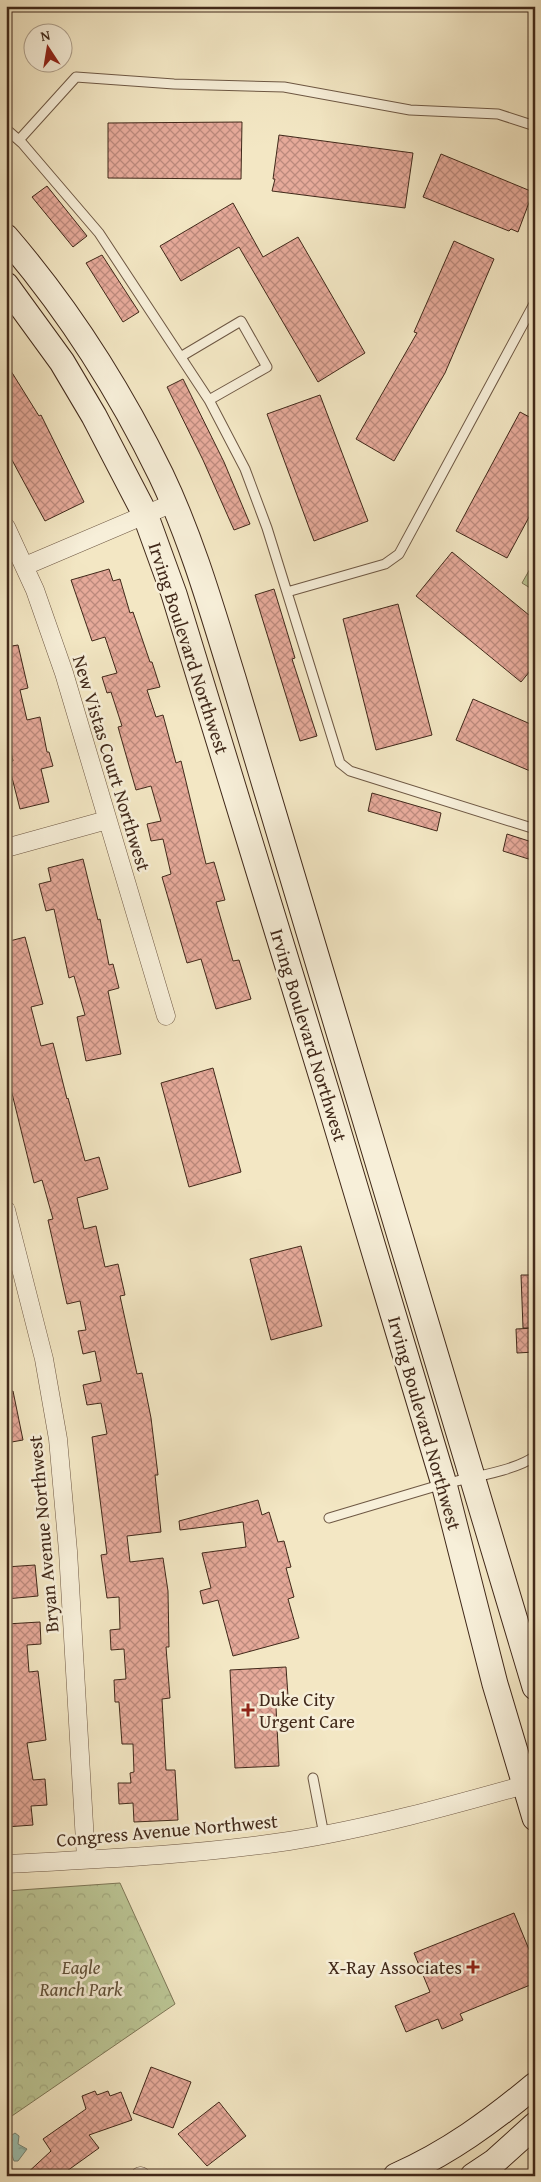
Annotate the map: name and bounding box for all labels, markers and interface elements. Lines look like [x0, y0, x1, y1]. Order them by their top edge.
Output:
north arrow [22, 22, 72, 72]
text: N [39, 24, 53, 46]
street label: Irving Boulevard Northwest [141, 538, 237, 758]
street label: New Vistas Court Northwest [66, 652, 158, 875]
street label: Irving Boulevard Northwest [263, 925, 355, 1145]
street label: Irving Boulevard Northwest [381, 1313, 469, 1534]
street label: Bryan Avenue Northwest [20, 1434, 66, 1634]
place label: Duke City Urgent Care [259, 1685, 355, 1735]
marker: Duke City Urgent Care [241, 1703, 255, 1717]
street label: Congress Avenue Northwest [55, 1806, 279, 1854]
park label: Eagle Ranch Park [38, 1953, 123, 2003]
place label: X-Ray Associates [328, 1953, 462, 1981]
marker: X-Ray Associates [466, 1960, 480, 1974]

